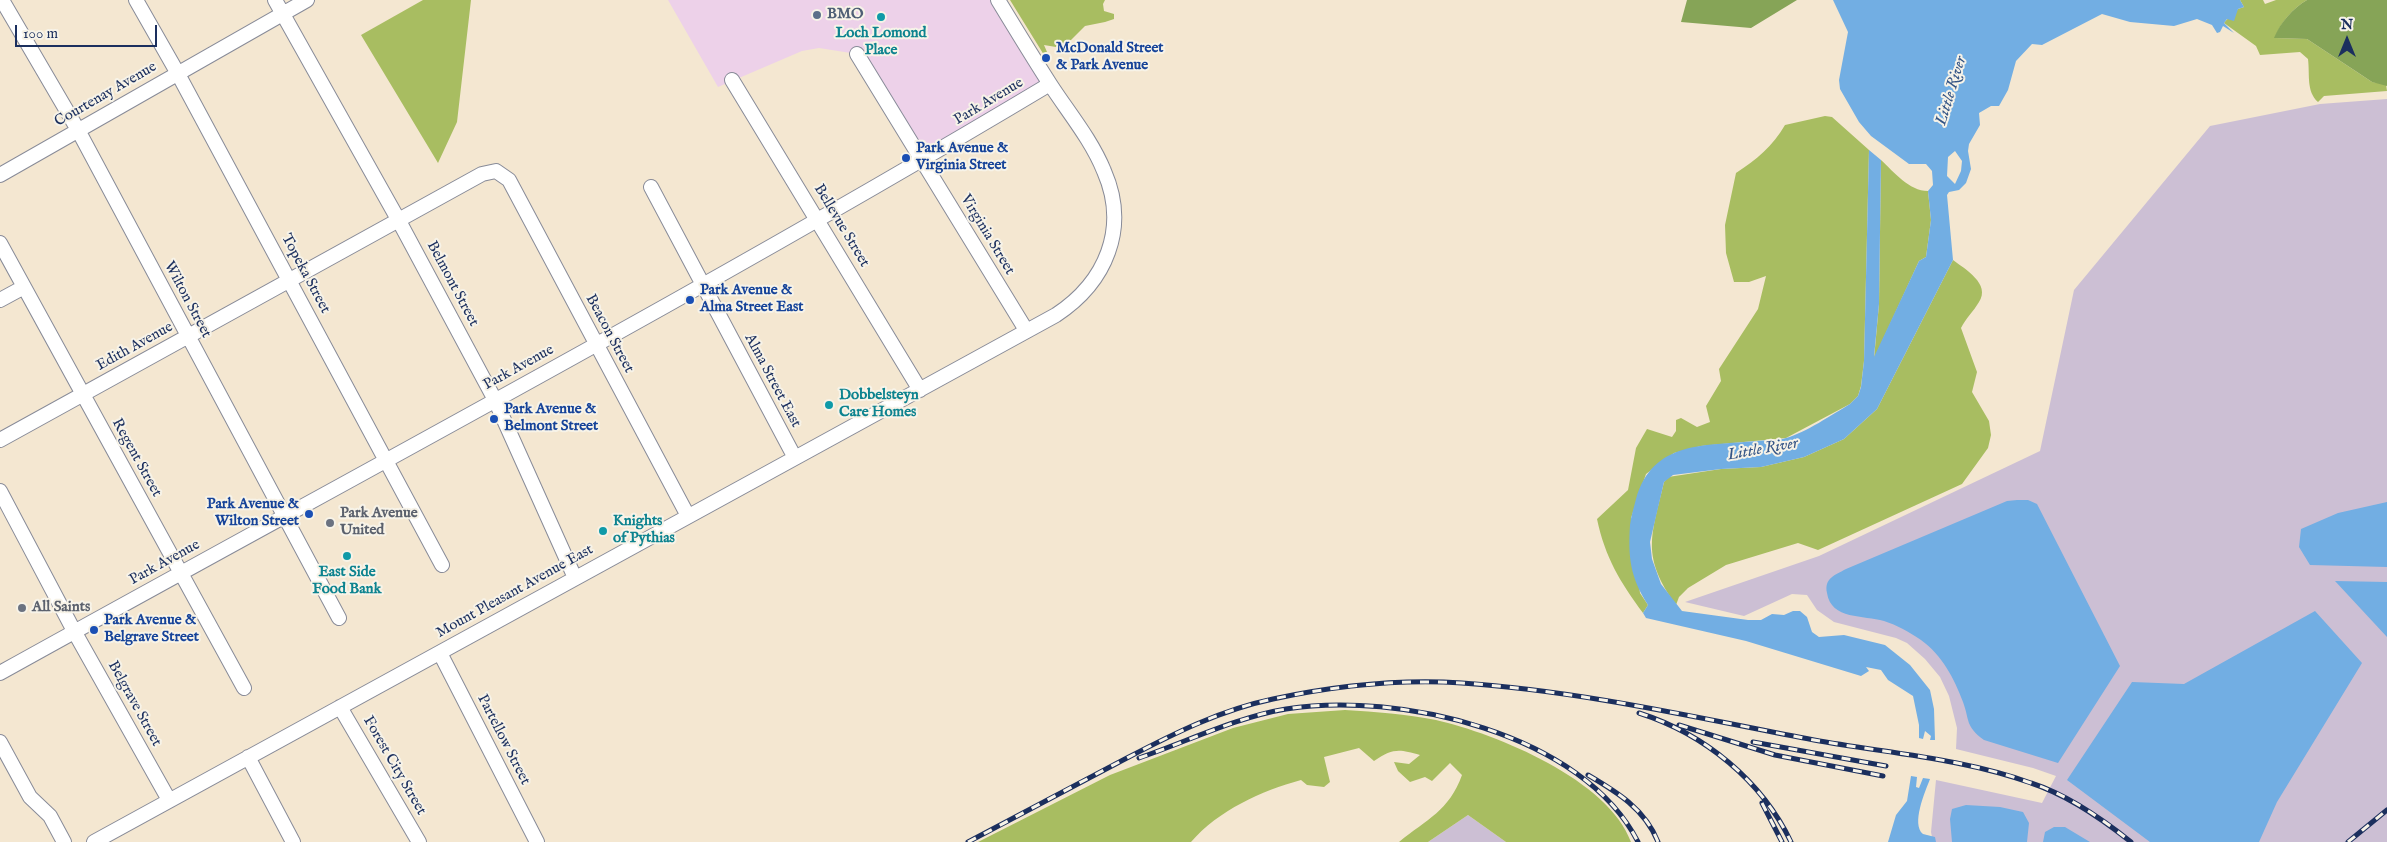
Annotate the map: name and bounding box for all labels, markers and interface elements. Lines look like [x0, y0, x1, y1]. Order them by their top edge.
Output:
place label: BMO [827, 6, 863, 24]
marker: BMO [811, 9, 823, 21]
marker: Loch Lomond Place [875, 11, 887, 23]
scale bar [18, 15, 160, 47]
north arrow [2322, 15, 2372, 65]
text: N [2341, 16, 2353, 34]
text: 100 m [23, 24, 58, 43]
place label: Loch Lomond Place [835, 25, 927, 60]
place label: McDonald Street & Park Avenue [1056, 40, 1164, 75]
marker: McDonald Street & Park Avenue [1040, 52, 1052, 64]
water label: Little River [1932, 54, 1972, 128]
street label: Courtenay Avenue [52, 58, 160, 132]
street label: Park Avenue [951, 74, 1027, 130]
place label: Park Avenue & Virginia Street [916, 140, 1008, 175]
marker: Park Avenue & Virginia Street [900, 152, 912, 164]
street label: Bellevue Street [809, 181, 873, 271]
street label: Virginia Street [956, 192, 1018, 278]
street label: Topeka Street [276, 231, 334, 317]
street label: Belmont Street [422, 238, 482, 330]
street label: Wilton Street [159, 259, 215, 341]
place label: Park Avenue & Alma Street East [700, 282, 803, 317]
street label: Beacon Street [581, 292, 637, 376]
marker: Park Avenue & Alma Street East [684, 294, 696, 306]
street label: Edith Avenue [94, 319, 176, 375]
street label: Alma Street East [740, 331, 804, 431]
street label: Park Avenue [481, 341, 557, 395]
place label: Dobbelsteyn Care Homes [839, 387, 919, 422]
marker: Dobbelsteyn Care Homes [823, 399, 835, 411]
place label: Park Avenue & Belmont Street [504, 401, 598, 436]
marker: Park Avenue & Belmont Street [488, 413, 500, 425]
street label: Regent Street [107, 416, 165, 500]
water label: Little River [1726, 434, 1800, 466]
place label: Park Avenue & Wilton Street [207, 496, 299, 531]
place label: Park Avenue United [340, 505, 418, 540]
marker: Park Avenue & Wilton Street [303, 508, 315, 520]
place label: Knights of Pythias [613, 513, 675, 548]
marker: Park Avenue United [324, 517, 336, 529]
marker: Knights of Pythias [597, 525, 609, 537]
street label: Park Avenue [127, 536, 203, 590]
street label: Mount Pleasant Avenue East [433, 541, 597, 643]
marker: East Side Food Bank [341, 550, 353, 562]
place label: East Side Food Bank [312, 564, 382, 599]
place label: All Saints [32, 599, 90, 617]
marker: All Saints [16, 602, 28, 614]
place label: Park Avenue & Belgrave Street [104, 612, 199, 647]
marker: Park Avenue & Belgrave Street [88, 624, 100, 636]
street label: Belgrave Street [103, 658, 165, 750]
street label: Partellow Street [472, 692, 534, 788]
street label: Forest City Street [358, 713, 430, 819]

